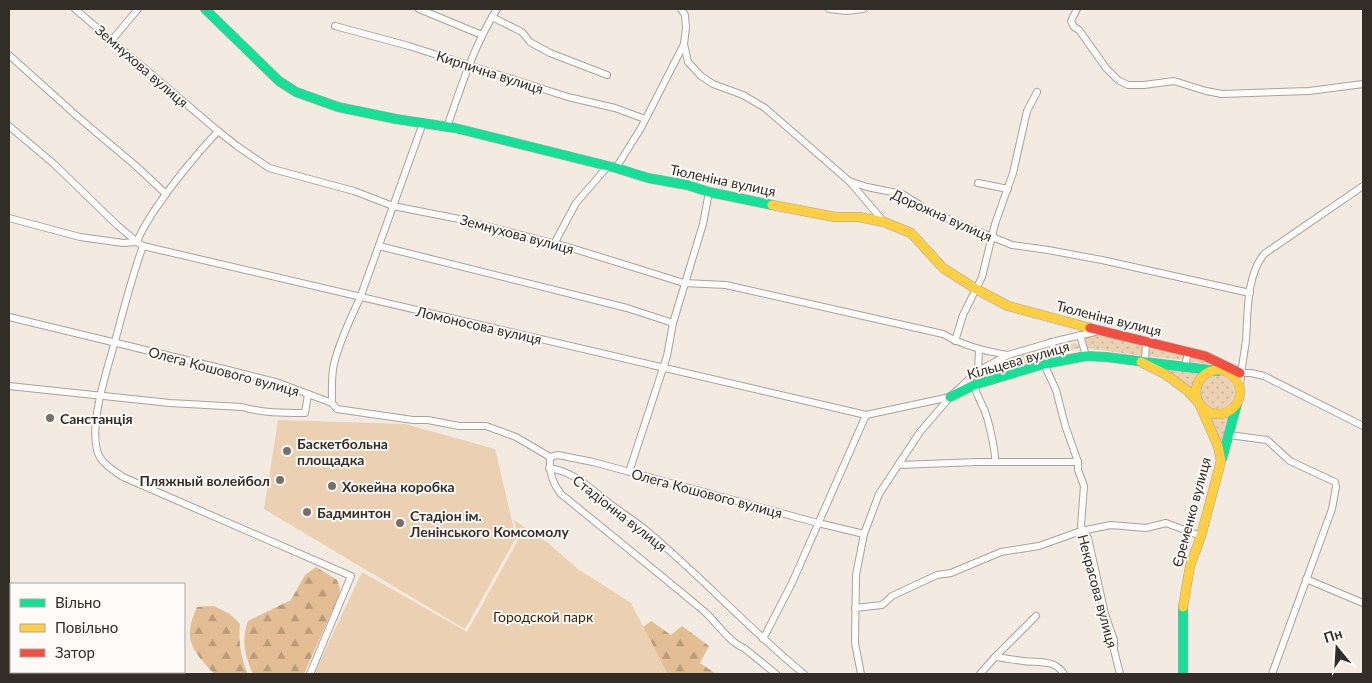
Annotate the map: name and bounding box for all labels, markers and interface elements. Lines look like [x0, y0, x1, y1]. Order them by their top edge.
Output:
street label: Земнухова вулиця [92, 21, 192, 111]
street label: Кирпична вулиця [434, 47, 546, 97]
street label: Тюленіна вулиця [669, 160, 777, 200]
street label: Дорожна вулиця [889, 185, 995, 245]
street label: Земнухова вулиця [458, 211, 576, 257]
street label: Тюленіна вулиця [1055, 297, 1163, 339]
street label: Ломоносова вулиця [414, 302, 543, 348]
street label: Кільцева вулиця [965, 337, 1071, 383]
street label: Олега Кошового вулиця [147, 343, 301, 399]
place label: Санстанція [60, 410, 133, 427]
marker: Санстанція [44, 412, 56, 424]
place label: Баскетбольна площадка [297, 435, 388, 468]
marker: Баскетбольна площадка [281, 445, 293, 457]
street label: Єременко вулиця [1168, 455, 1214, 569]
street label: Олега Кошового вулиця [630, 465, 784, 521]
street label: Стадіонна вулиця [570, 471, 670, 555]
place label: Пляжный волейбол [139, 472, 270, 489]
marker: Пляжный волейбол [274, 474, 286, 486]
place label: Хокейна коробка [342, 478, 455, 495]
marker: Хокейна коробка [326, 480, 338, 492]
place label: Бадминтон [317, 504, 391, 521]
marker: Бадминтон [301, 506, 313, 518]
place label: Стадіон ім. Ленінського Комсомолу [409, 507, 569, 540]
marker: Стадіон ім. Ленінського Комсомолу [394, 517, 406, 529]
street label: Некрасова вулиця [1075, 532, 1121, 650]
legend [10, 583, 185, 673]
text: Вільно [55, 593, 101, 611]
park label: Городской парк [493, 608, 594, 625]
text: Повільно [55, 618, 118, 636]
north arrow [1312, 623, 1362, 673]
text: Пн [1321, 624, 1344, 646]
text: Затор [55, 643, 95, 661]

